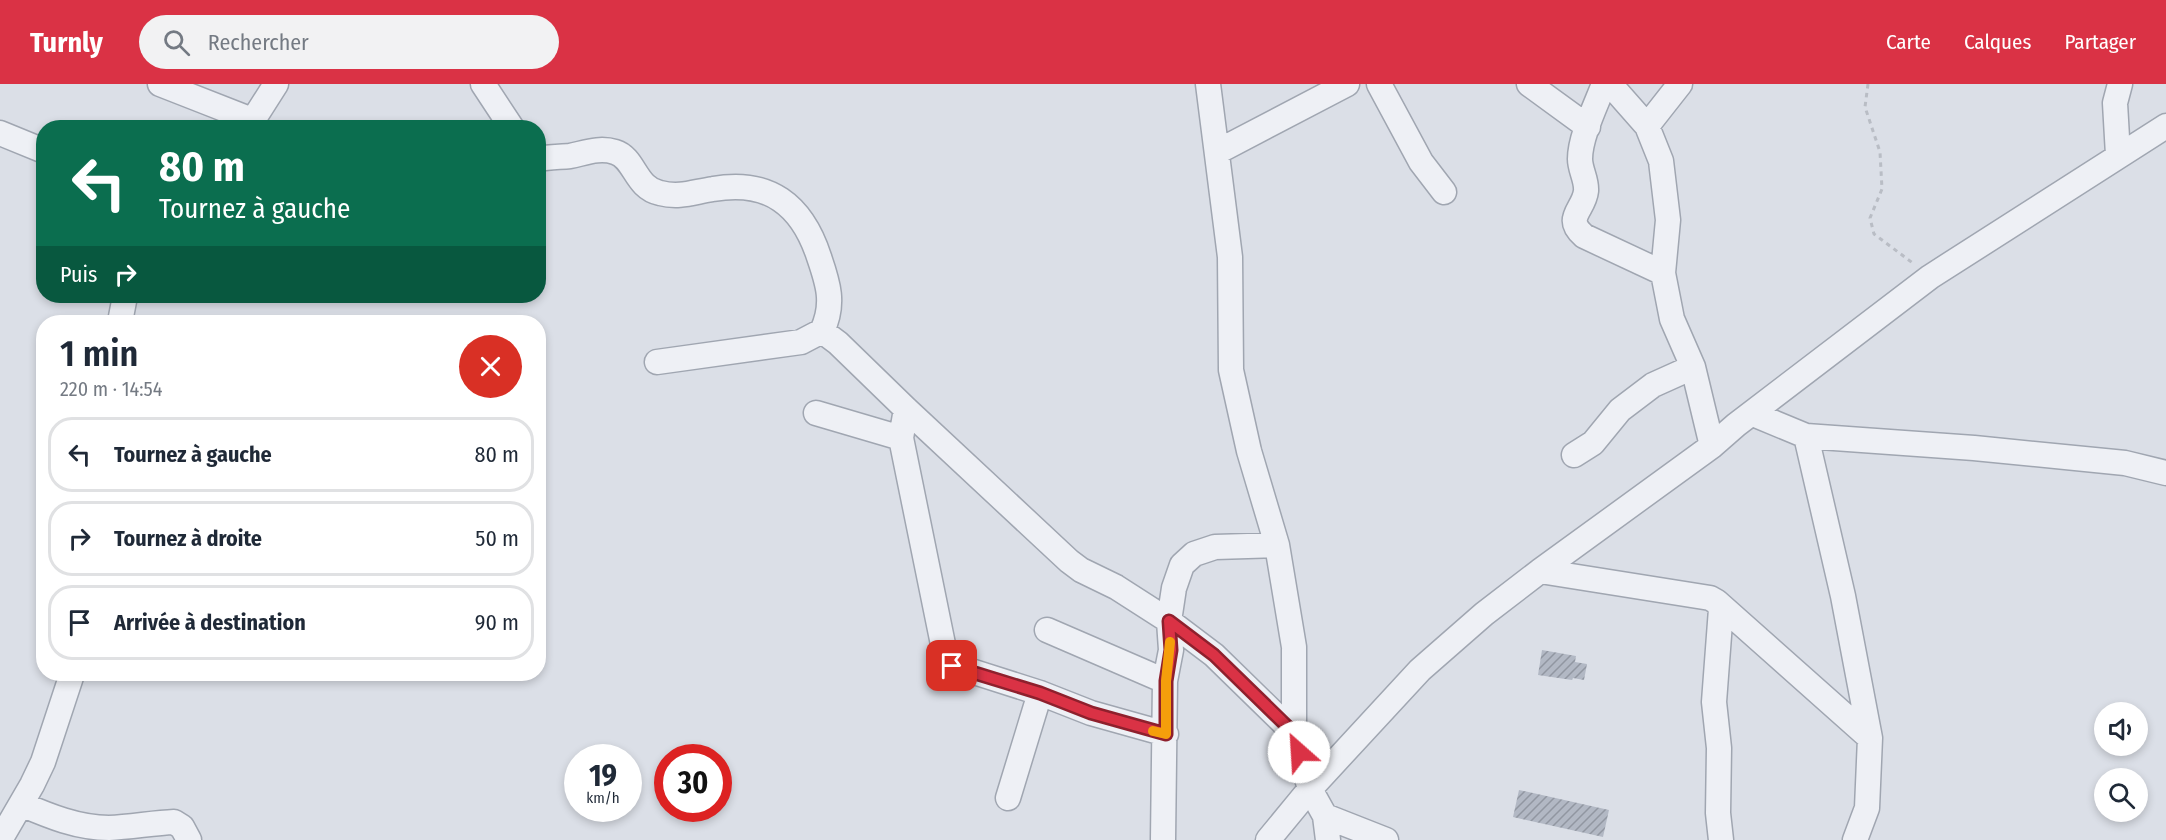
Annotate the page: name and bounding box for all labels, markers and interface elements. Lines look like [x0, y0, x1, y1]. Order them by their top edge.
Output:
search box [139, 15, 559, 69]
text: Turnly [30, 26, 103, 59]
icon: search [160, 26, 193, 59]
text: Rechercher [208, 29, 309, 56]
text: Carte [1886, 29, 1931, 55]
text: Calques [1964, 29, 2031, 55]
text: Partager [2064, 29, 2136, 55]
text: 80 m [159, 142, 245, 192]
icon: left [60, 144, 138, 222]
text: Tournez à gauche [159, 193, 350, 225]
icon: right [109, 258, 142, 291]
text: Puis [60, 261, 97, 288]
text: 1 min [60, 332, 138, 376]
button: close [459, 335, 522, 398]
text: 220 m · 14:54 [60, 377, 162, 401]
icon: left [63, 438, 96, 471]
text: Tournez à gauche [114, 441, 272, 468]
text: 80 m [474, 441, 519, 468]
icon: right [63, 522, 96, 555]
text: Tournez à droite [114, 525, 262, 552]
text: 50 m [475, 525, 519, 552]
icon: arrive [63, 606, 96, 639]
text: Arrivée à destination [114, 609, 306, 636]
text: 90 m [475, 609, 519, 636]
pin [926, 640, 977, 691]
icon: arrive [935, 649, 968, 682]
map controls [2094, 702, 2148, 822]
button: sound [2094, 702, 2148, 756]
position arrow [1267, 720, 1331, 784]
speed limit sign: 30 [654, 744, 732, 822]
text: 19 [589, 758, 617, 794]
button: search [2094, 768, 2148, 822]
text: km/h [586, 789, 620, 807]

